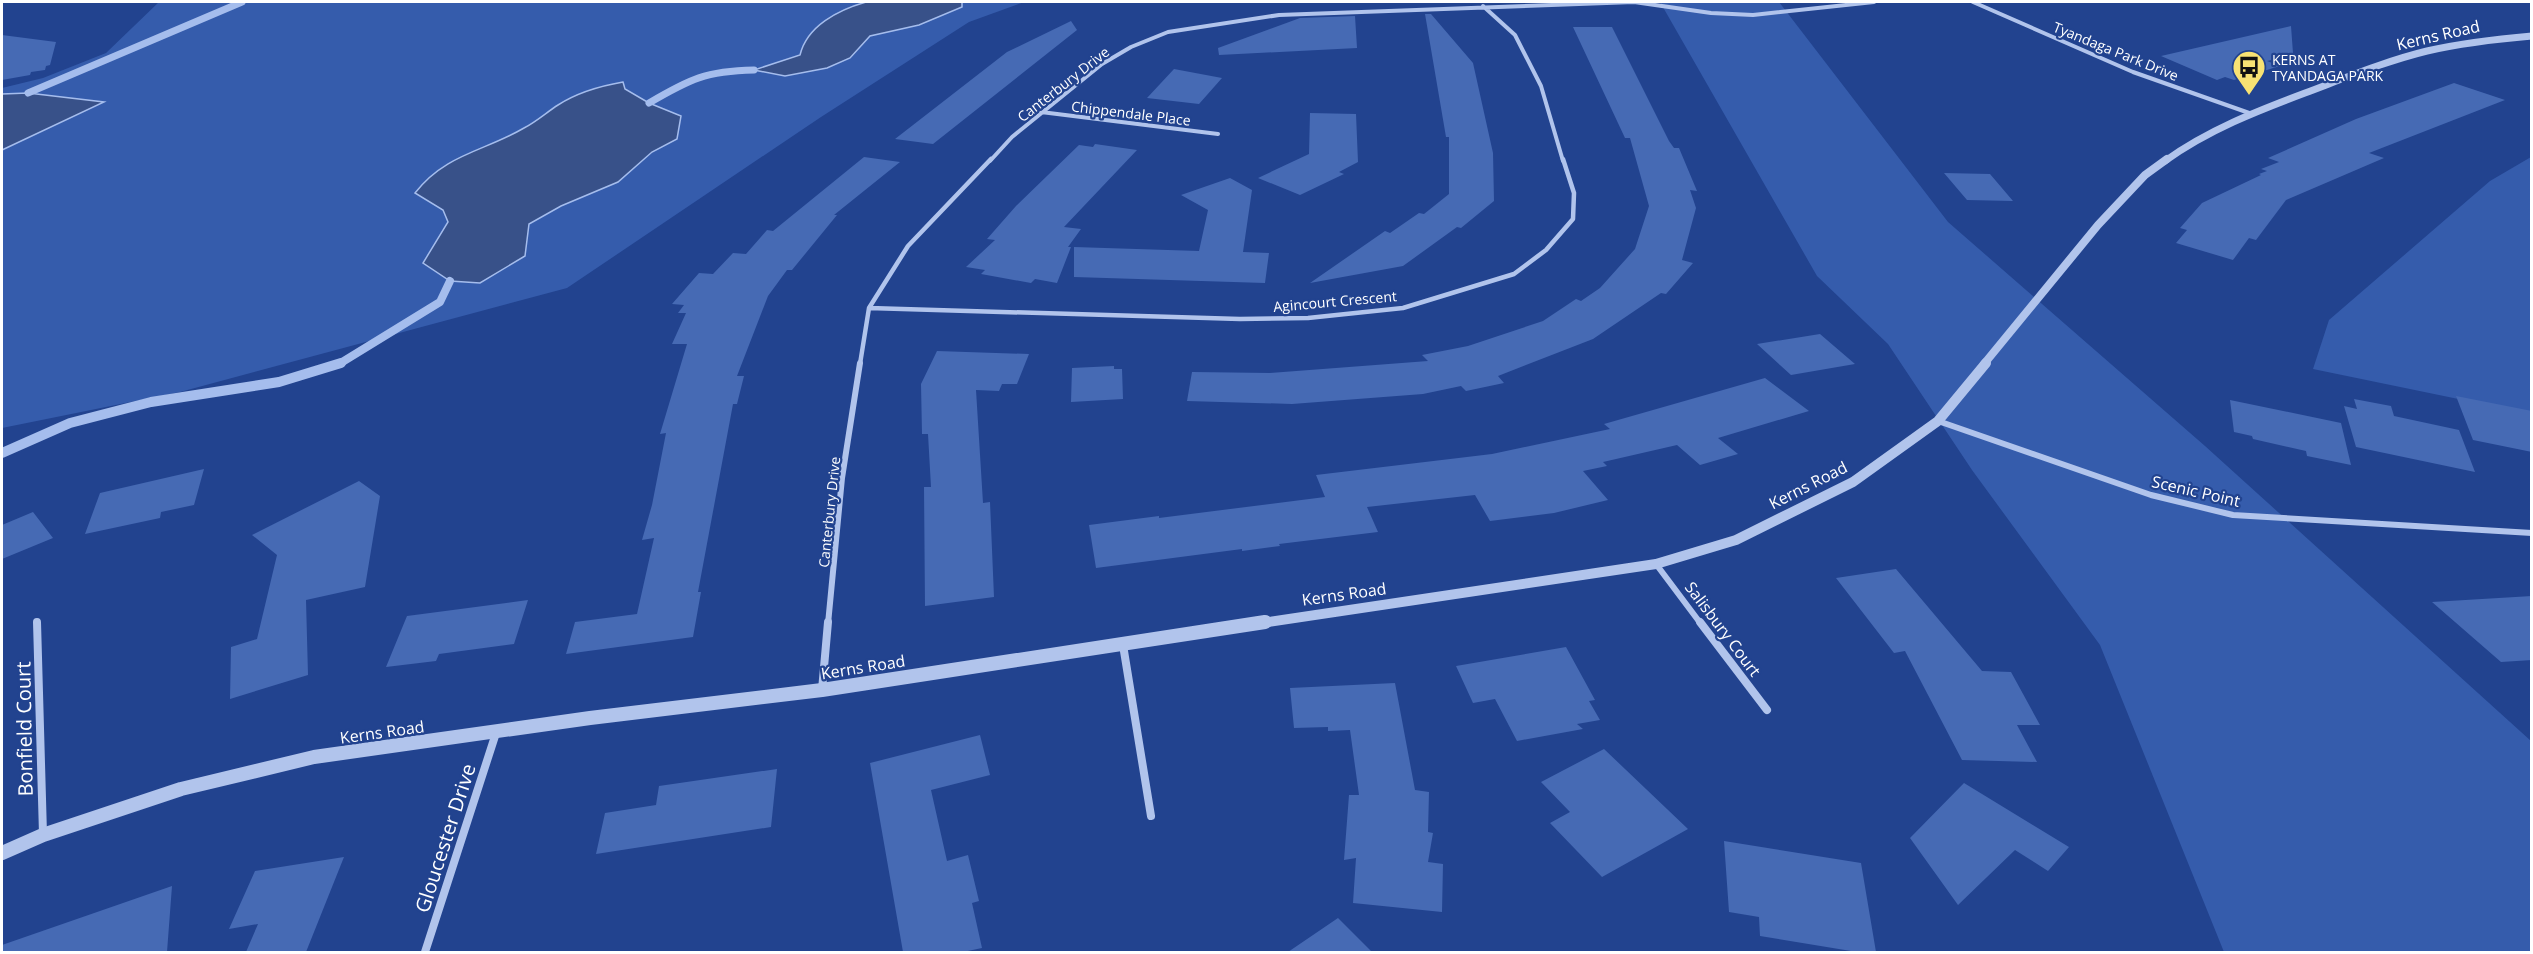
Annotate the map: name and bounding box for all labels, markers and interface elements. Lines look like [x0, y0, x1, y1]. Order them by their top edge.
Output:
street label: Kerns Road [2394, 15, 2482, 55]
street label: Tyandaga Park Drive [2050, 17, 2182, 85]
street label: Canterbury Drive [1013, 42, 1113, 126]
bus stop icon: KERNS AT TYANDAGA PARK [2231, 49, 2267, 96]
place label: KERNS AT TYANDAGA PARK [2272, 50, 2384, 85]
street label: Chippendale Place [1070, 96, 1192, 130]
street label: Agincourt Crescent [1272, 286, 1398, 316]
street label: Canterbury Drive [814, 455, 844, 568]
street label: Kerns Road [1765, 456, 1851, 514]
street label: Scenic Point [2150, 470, 2243, 512]
street label: Kerns Road [1300, 577, 1388, 611]
street label: Salisbury Court [1680, 577, 1766, 681]
street label: Kerns Road [819, 649, 907, 685]
street label: Bonfield Court [9, 661, 39, 797]
street label: Kerns Road [338, 715, 426, 749]
street label: Gloucester Drive [408, 760, 482, 916]

